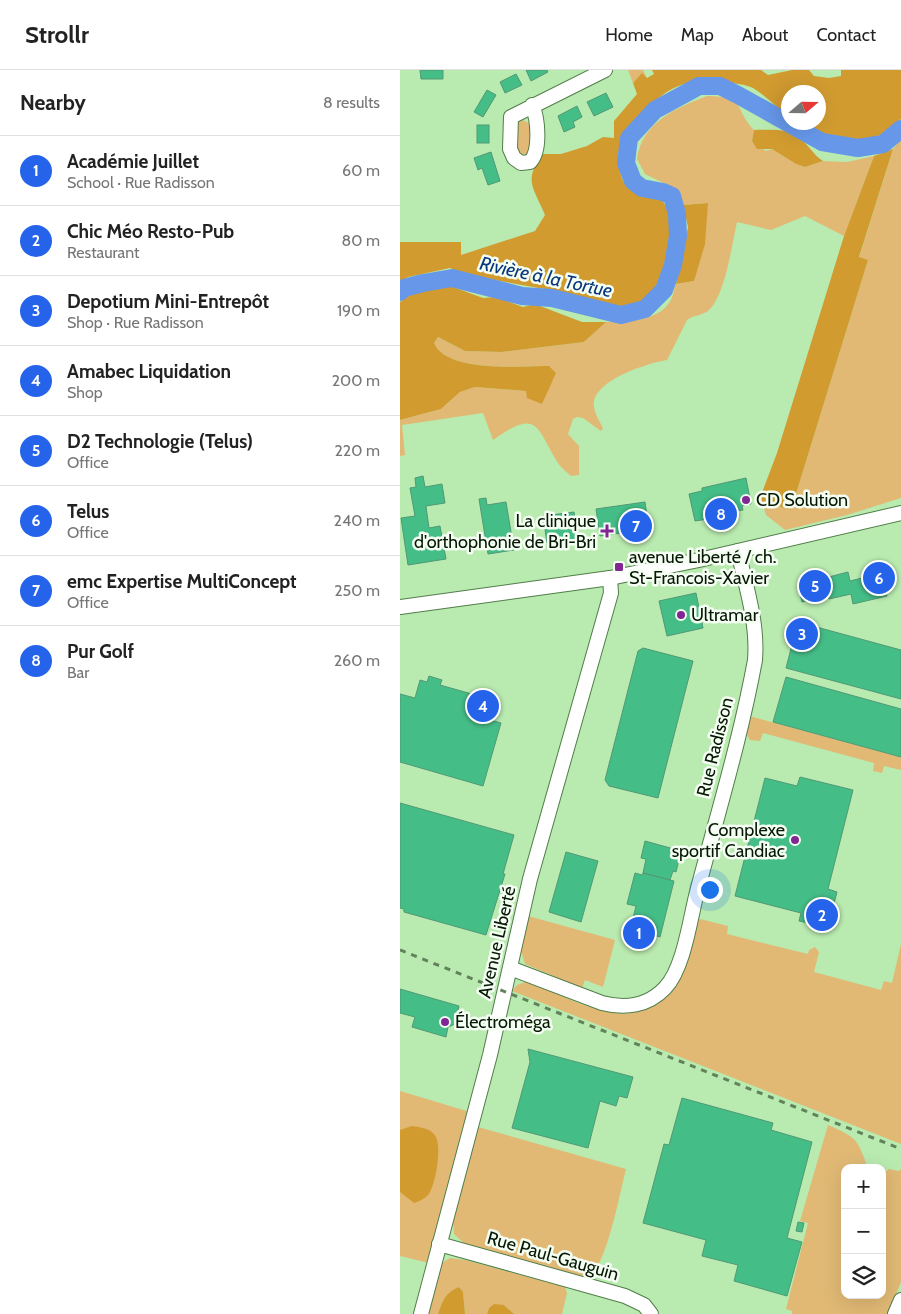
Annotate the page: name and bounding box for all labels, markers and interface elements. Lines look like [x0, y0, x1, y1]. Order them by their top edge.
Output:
text: Strollr [25, 20, 89, 49]
text: Home [605, 24, 653, 46]
text: Map [681, 24, 714, 46]
text: About [742, 24, 788, 46]
text: Contact [816, 24, 876, 46]
north arrow [781, 85, 826, 130]
text: Nearby [20, 90, 86, 115]
text: 8 results [323, 93, 380, 112]
text: Académie Juillet [67, 150, 199, 173]
text: 1 [33, 161, 39, 180]
text: 60 m [342, 161, 380, 180]
text: School · Rue Radisson [67, 173, 215, 192]
text: Chic Méo Resto-Pub [67, 220, 234, 243]
text: 2 [32, 231, 40, 250]
text: 80 m [342, 231, 380, 250]
text: Restaurant [67, 243, 139, 262]
water label: Rivière à la Tortue [478, 252, 615, 302]
text: Depotium Mini-Entrepôt [67, 290, 269, 313]
text: 3 [32, 301, 40, 320]
text: 190 m [337, 301, 380, 320]
text: Shop · Rue Radisson [67, 313, 204, 332]
text: Amabec Liquidation [67, 360, 231, 383]
text: 4 [31, 371, 41, 390]
text: 200 m [332, 371, 380, 390]
text: Shop [67, 383, 103, 402]
text: D2 Technologie (Telus) [67, 430, 253, 453]
text: 5 [32, 441, 40, 460]
text: 220 m [334, 441, 380, 460]
text: Office [67, 453, 109, 472]
place label: CD Solution [756, 489, 848, 511]
marker: CD Solution [740, 494, 752, 506]
pin: 8 [705, 495, 737, 533]
text: Telus [67, 500, 109, 523]
pin: 7 [620, 507, 652, 545]
place label: La clinique d'orthophonie de Bri-Bri [414, 510, 596, 553]
text: 6 [32, 511, 41, 530]
text: 240 m [334, 511, 380, 530]
text: Office [67, 523, 109, 542]
marker: La clinique d'orthophonie de Bri-Bri [600, 524, 614, 538]
place label: avenue Liberté / ch. St-Francois-Xavier [629, 546, 777, 589]
pin: 6 [863, 559, 895, 597]
marker: avenue Liberté / ch. St-Francois-Xavier [613, 561, 625, 573]
pin: 5 [799, 567, 831, 605]
text: emc Expertise MultiConcept [67, 570, 297, 593]
text: 7 [32, 581, 40, 600]
text: 250 m [334, 581, 380, 600]
text: Office [67, 593, 109, 612]
place label: Ultramar [691, 604, 759, 626]
marker: Ultramar [675, 609, 687, 621]
pin: 3 [786, 615, 818, 653]
text: Pur Golf [67, 640, 134, 663]
text: 8 [31, 651, 41, 670]
text: 260 m [334, 651, 380, 670]
text: Bar [67, 663, 89, 682]
pin: 4 [467, 687, 499, 725]
street label: Rue Radisson [692, 695, 738, 799]
place label: Complexe sportif Candiac [672, 819, 785, 862]
marker: Complexe sportif Candiac [789, 834, 801, 846]
your location [697, 877, 723, 903]
street label: Avenue Liberté [473, 884, 521, 1000]
pin: 2 [806, 896, 838, 934]
pin: 1 [623, 914, 655, 952]
place label: Électroméga [455, 1011, 551, 1033]
marker: Électroméga [439, 1016, 451, 1028]
map controls [841, 1164, 886, 1299]
button: + [841, 1164, 886, 1209]
button: − [841, 1209, 886, 1254]
street label: Rue Paul-Gauguin [485, 1227, 621, 1285]
button: layers [841, 1254, 886, 1299]

